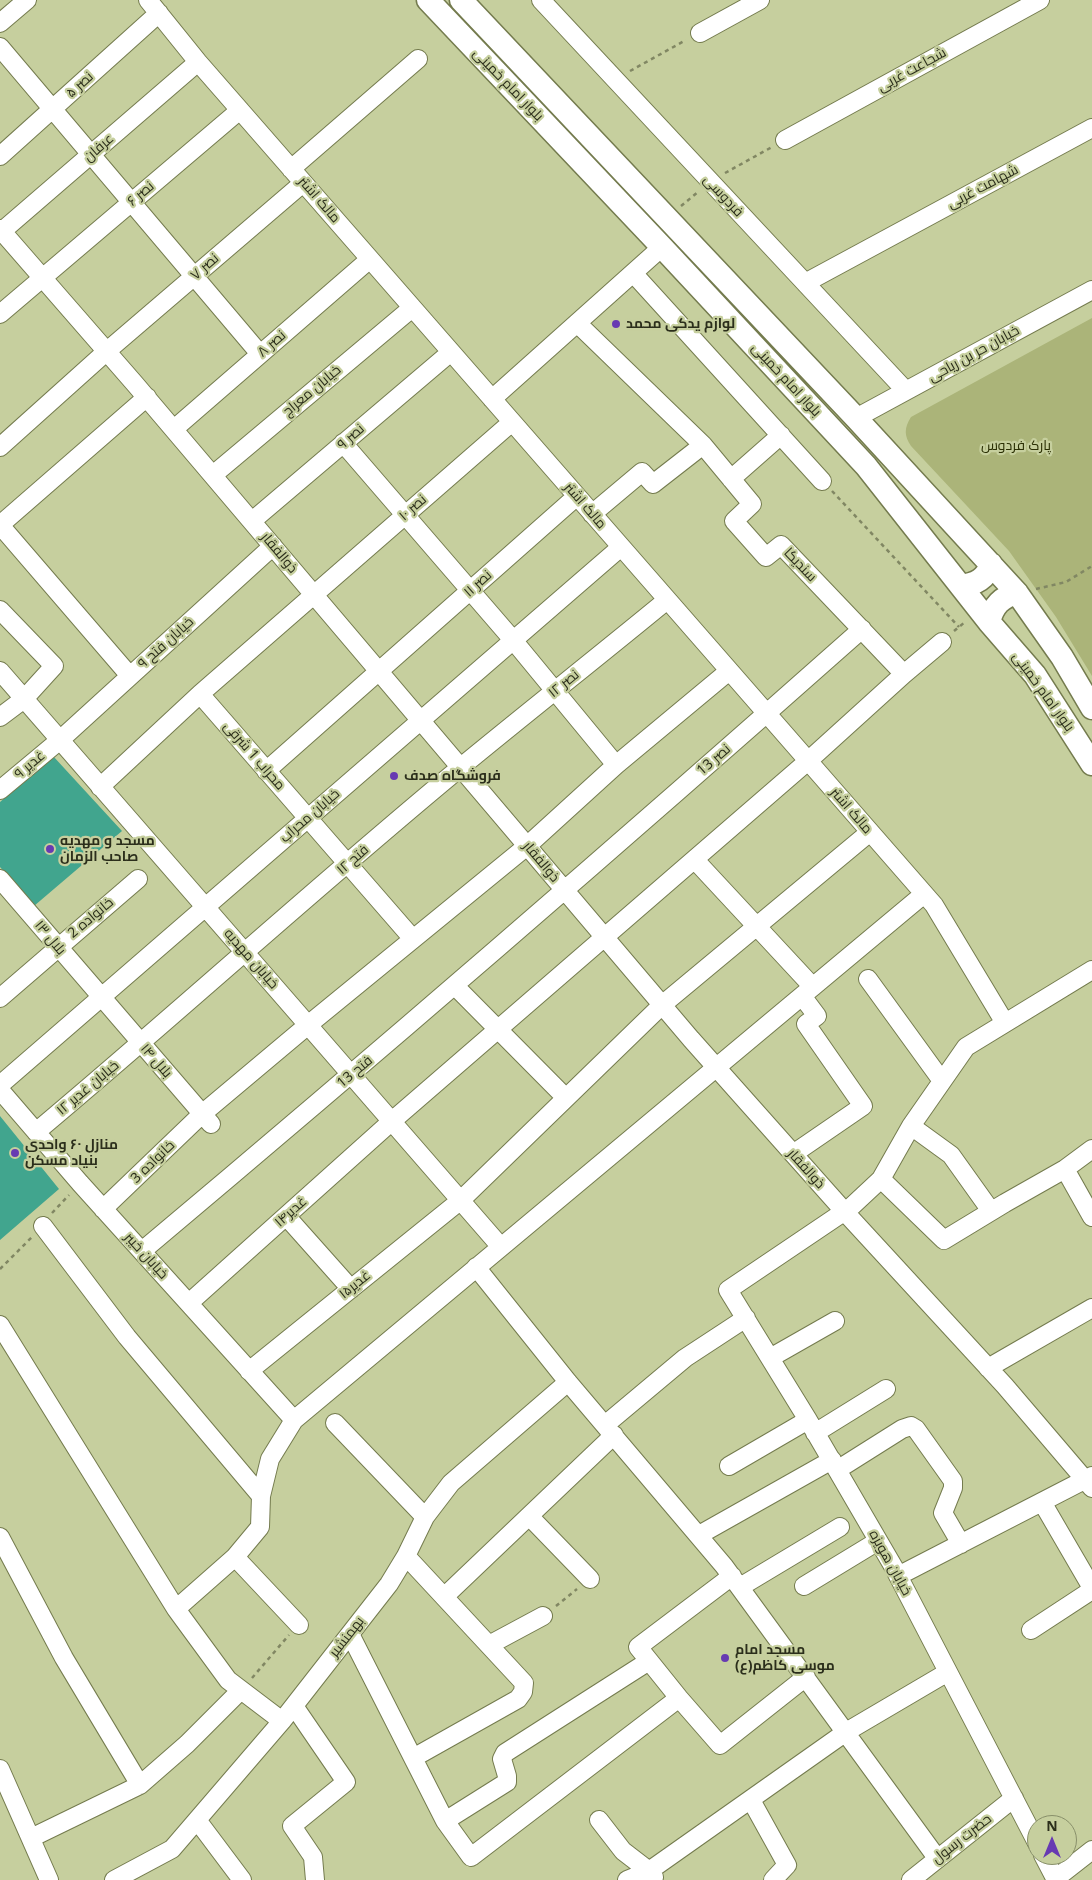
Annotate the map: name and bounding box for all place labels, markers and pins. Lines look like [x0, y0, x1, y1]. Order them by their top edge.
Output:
place label: لوازم یدکی محمد [626, 316, 735, 332]
marker: لوازم یدکی محمد [610, 318, 622, 330]
place label: فروشگاه صدف [404, 768, 501, 784]
marker: فروشگاه صدف [388, 770, 400, 782]
place label: مسجد و مهدیه صاحب الزمان [60, 833, 155, 866]
marker: مسجد و مهدیه صاحب الزمان [44, 843, 56, 855]
place label: منازل ۶۰ واحدی بنیاد مسکن [25, 1137, 118, 1170]
marker: منازل ۶۰ واحدی بنیاد مسکن [9, 1147, 21, 1159]
place label: مسجد امام موسی کاظم(ع) [735, 1642, 835, 1674]
marker: مسجد امام موسی کاظم(ع) [719, 1652, 731, 1664]

